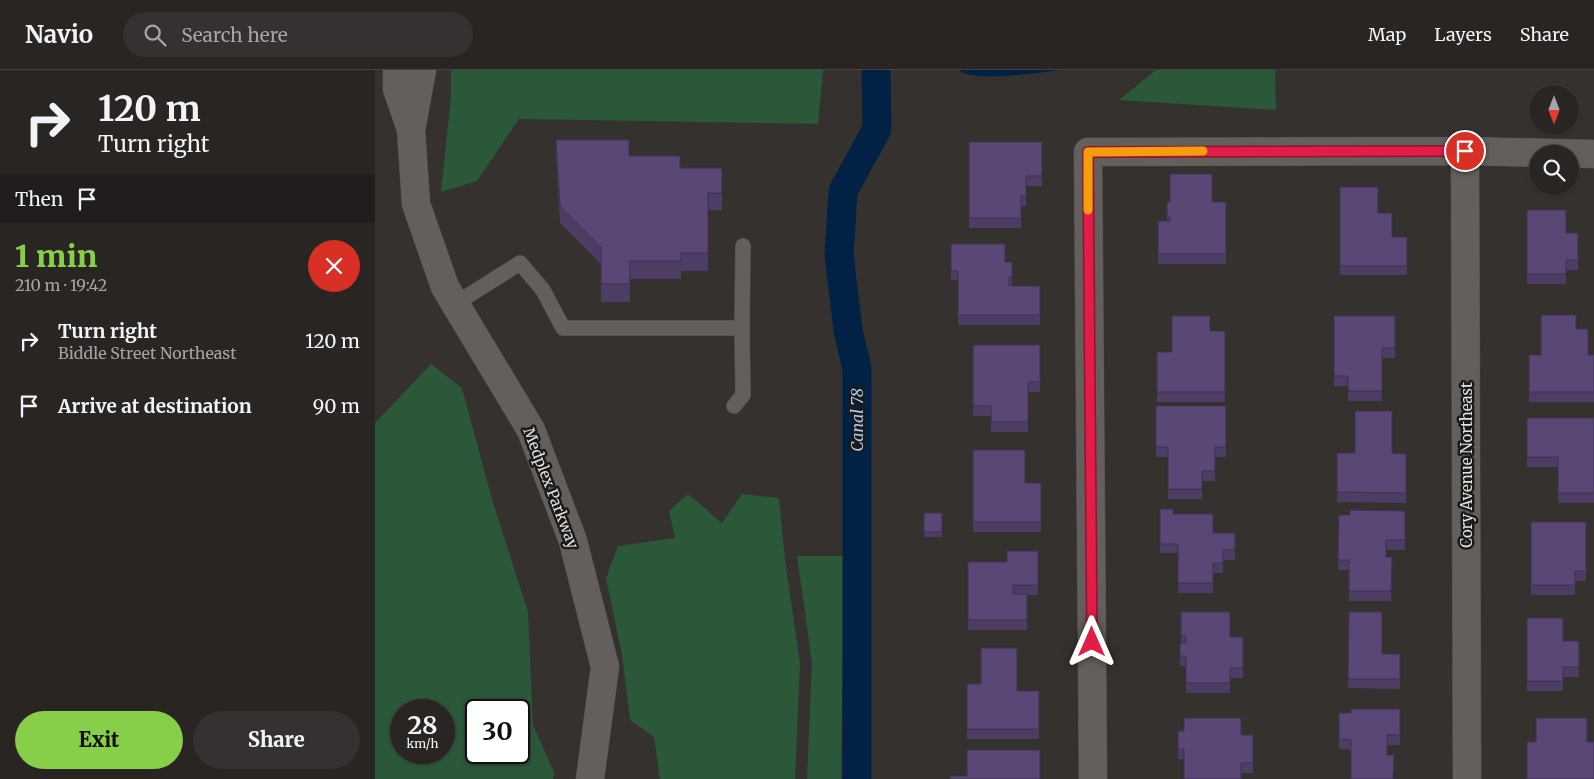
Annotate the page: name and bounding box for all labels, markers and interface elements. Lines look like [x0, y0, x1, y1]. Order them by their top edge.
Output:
search box [123, 12, 473, 57]
text: Navio [25, 19, 93, 50]
icon: search [141, 21, 169, 49]
text: Search here [181, 23, 288, 47]
text: Map [1368, 23, 1406, 46]
text: Layers [1434, 23, 1492, 46]
text: Share [1520, 23, 1569, 46]
north arrow [1529, 85, 1579, 135]
map controls [1529, 85, 1579, 195]
text: 120 m [98, 87, 201, 131]
icon: right [15, 90, 80, 155]
text: Turn right [98, 130, 209, 158]
pin [1444, 130, 1486, 172]
icon: arrive [1451, 137, 1479, 165]
button: search [1529, 145, 1579, 195]
icon: arrive [73, 185, 101, 213]
text: Then [15, 187, 63, 211]
text: 1 min [15, 237, 97, 275]
button: close [308, 240, 360, 292]
text: 210 m · 19:42 [15, 275, 107, 295]
text: Turn right [58, 319, 157, 343]
icon: right [15, 327, 43, 355]
text: 120 m [305, 329, 360, 353]
text: Biddle Street Northeast [58, 343, 236, 363]
street label: Cory Avenue Northeast [1457, 382, 1476, 548]
water label: Canal 78 [847, 388, 867, 452]
icon: arrive [15, 392, 43, 420]
text: Arrive at destination [58, 394, 252, 418]
text: 90 m [313, 394, 360, 418]
street label: Medplex Parkway [519, 425, 583, 552]
position arrow [1065, 615, 1117, 667]
speed limit sign: 30 [465, 699, 530, 764]
text: 28 [407, 709, 438, 741]
button: Exit [15, 711, 183, 769]
button: Share [193, 711, 360, 769]
text: km/h [407, 736, 438, 751]

